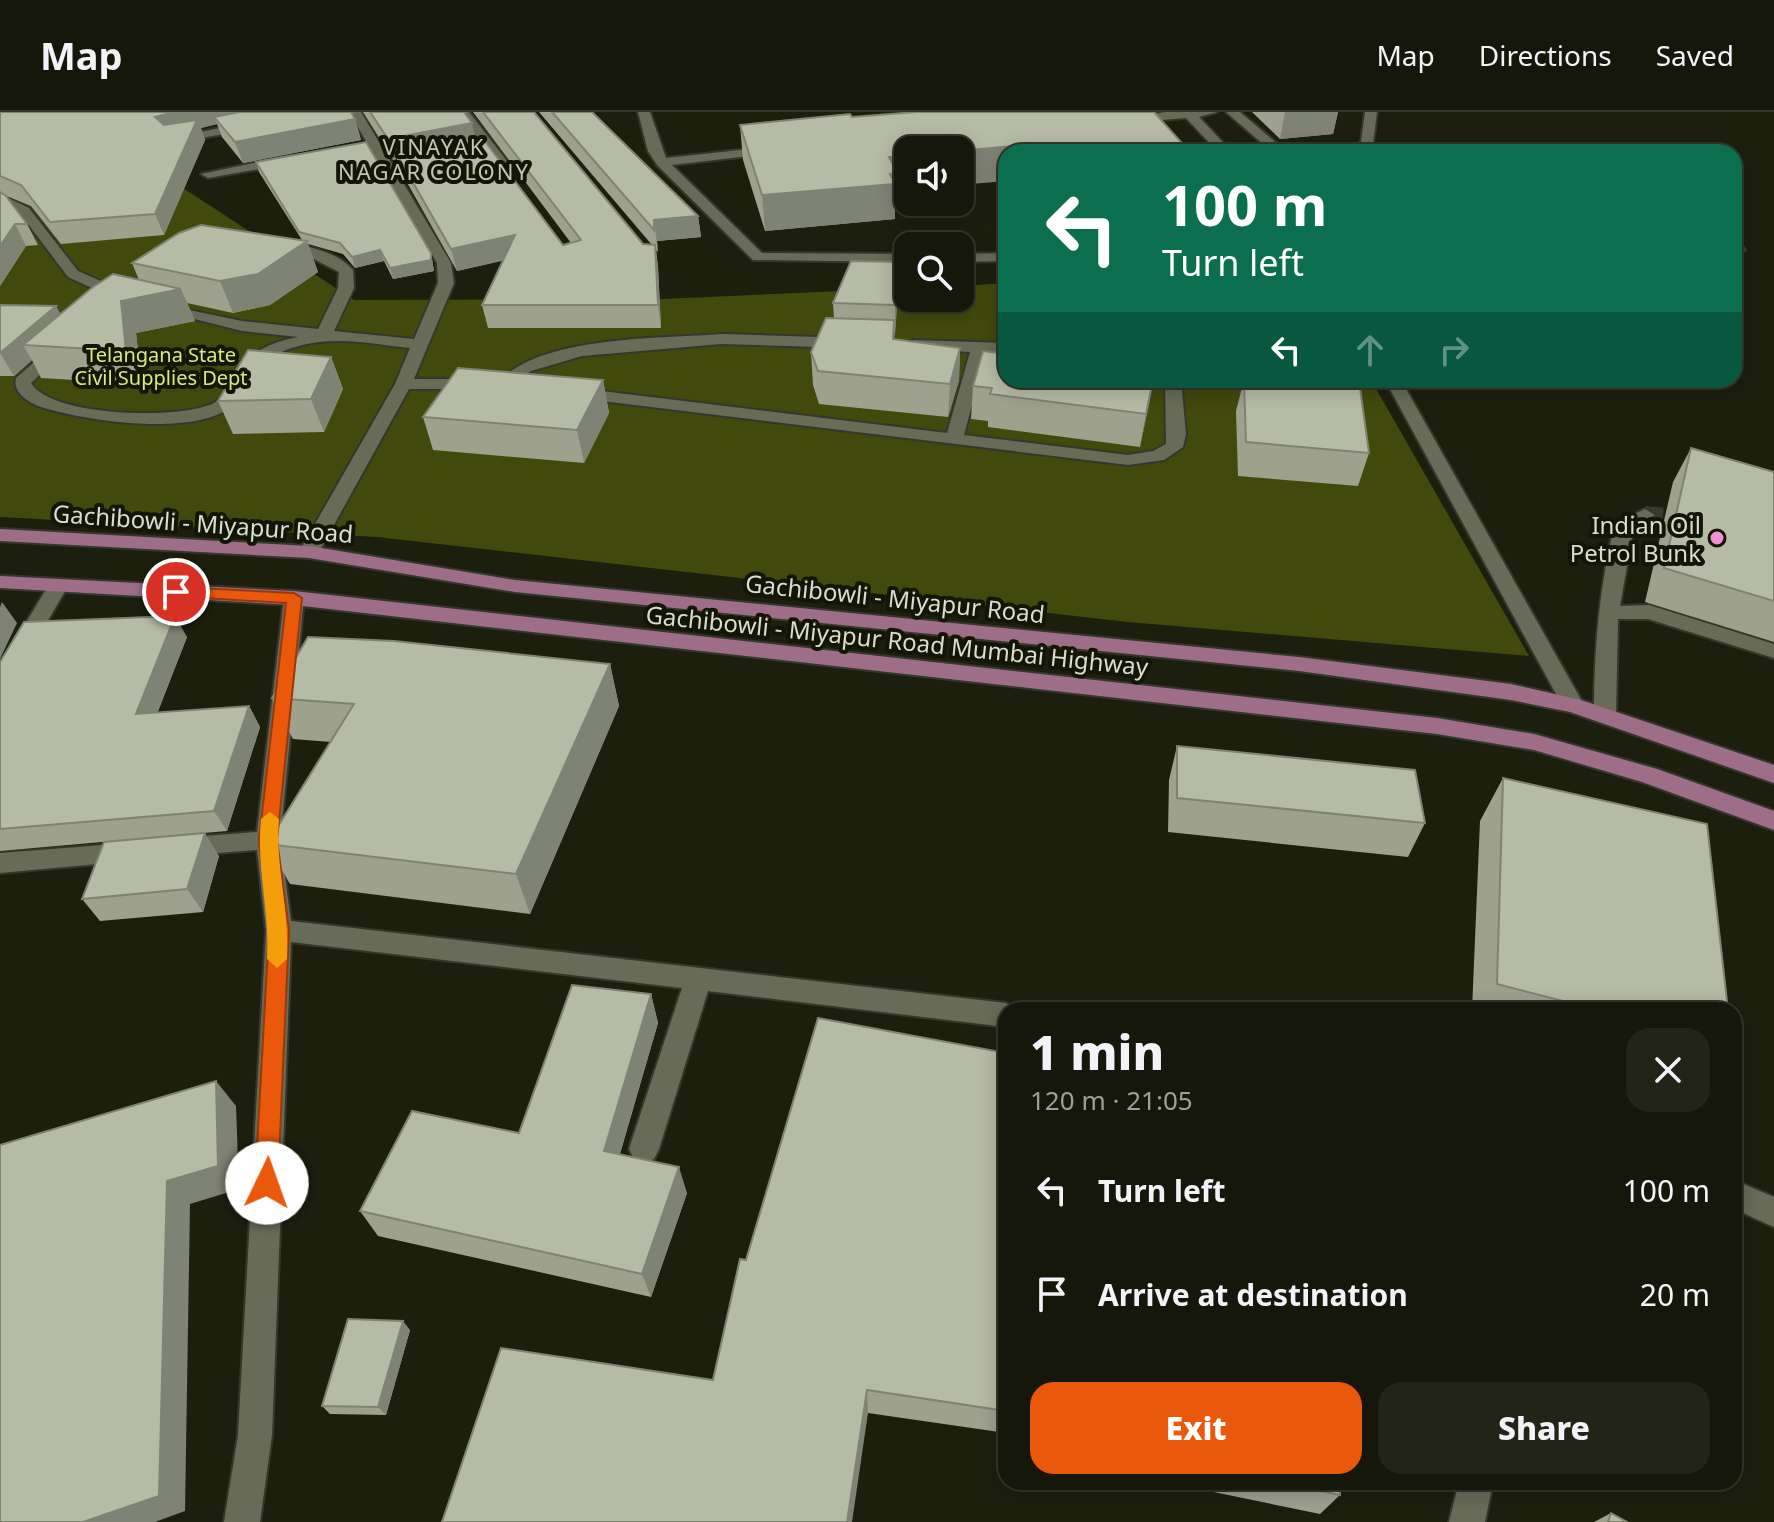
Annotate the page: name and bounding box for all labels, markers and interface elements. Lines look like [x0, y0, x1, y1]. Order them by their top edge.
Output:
text: Map [40, 29, 123, 81]
text: Map [1376, 36, 1435, 74]
text: Directions [1479, 36, 1612, 74]
text: Saved [1656, 36, 1734, 74]
district label: VINAYAK NAGAR COLONY [338, 131, 530, 186]
map controls [894, 136, 974, 312]
button: sound [894, 136, 974, 216]
text: 100 m [1162, 166, 1327, 242]
icon: left [1030, 176, 1134, 280]
button: search [894, 232, 974, 312]
text: Turn left [1162, 238, 1304, 287]
icon: left [1264, 328, 1308, 372]
icon: ahead [1348, 328, 1392, 372]
icon: right [1432, 328, 1476, 372]
park label: Telangana State Civil Supplies Dept [74, 341, 248, 391]
street label: Gachibowli - Miyapur Road [52, 496, 354, 550]
place label: Indian Oil Petrol Bunk [1570, 508, 1701, 569]
marker: Indian Oil Petrol Bunk [1708, 529, 1726, 547]
pin [142, 558, 210, 626]
street label: Gachibowli - Miyapur Road [744, 566, 1046, 630]
icon: arrive [154, 570, 198, 614]
street label: Gachibowli - Miyapur Road Mumbai Highway [644, 597, 1151, 683]
text: 1 min [1030, 1019, 1164, 1084]
button: close [1626, 1028, 1710, 1112]
text: 120 m · 21:05 [1030, 1082, 1193, 1118]
position arrow [225, 1141, 309, 1225]
icon: left [1030, 1168, 1074, 1212]
text: Turn left [1098, 1170, 1226, 1211]
text: 100 m [1623, 1170, 1710, 1211]
icon: arrive [1030, 1272, 1074, 1316]
text: Arrive at destination [1098, 1274, 1408, 1315]
text: 20 m [1640, 1274, 1710, 1315]
button: Exit [1030, 1382, 1362, 1474]
button: Share [1378, 1382, 1710, 1474]

